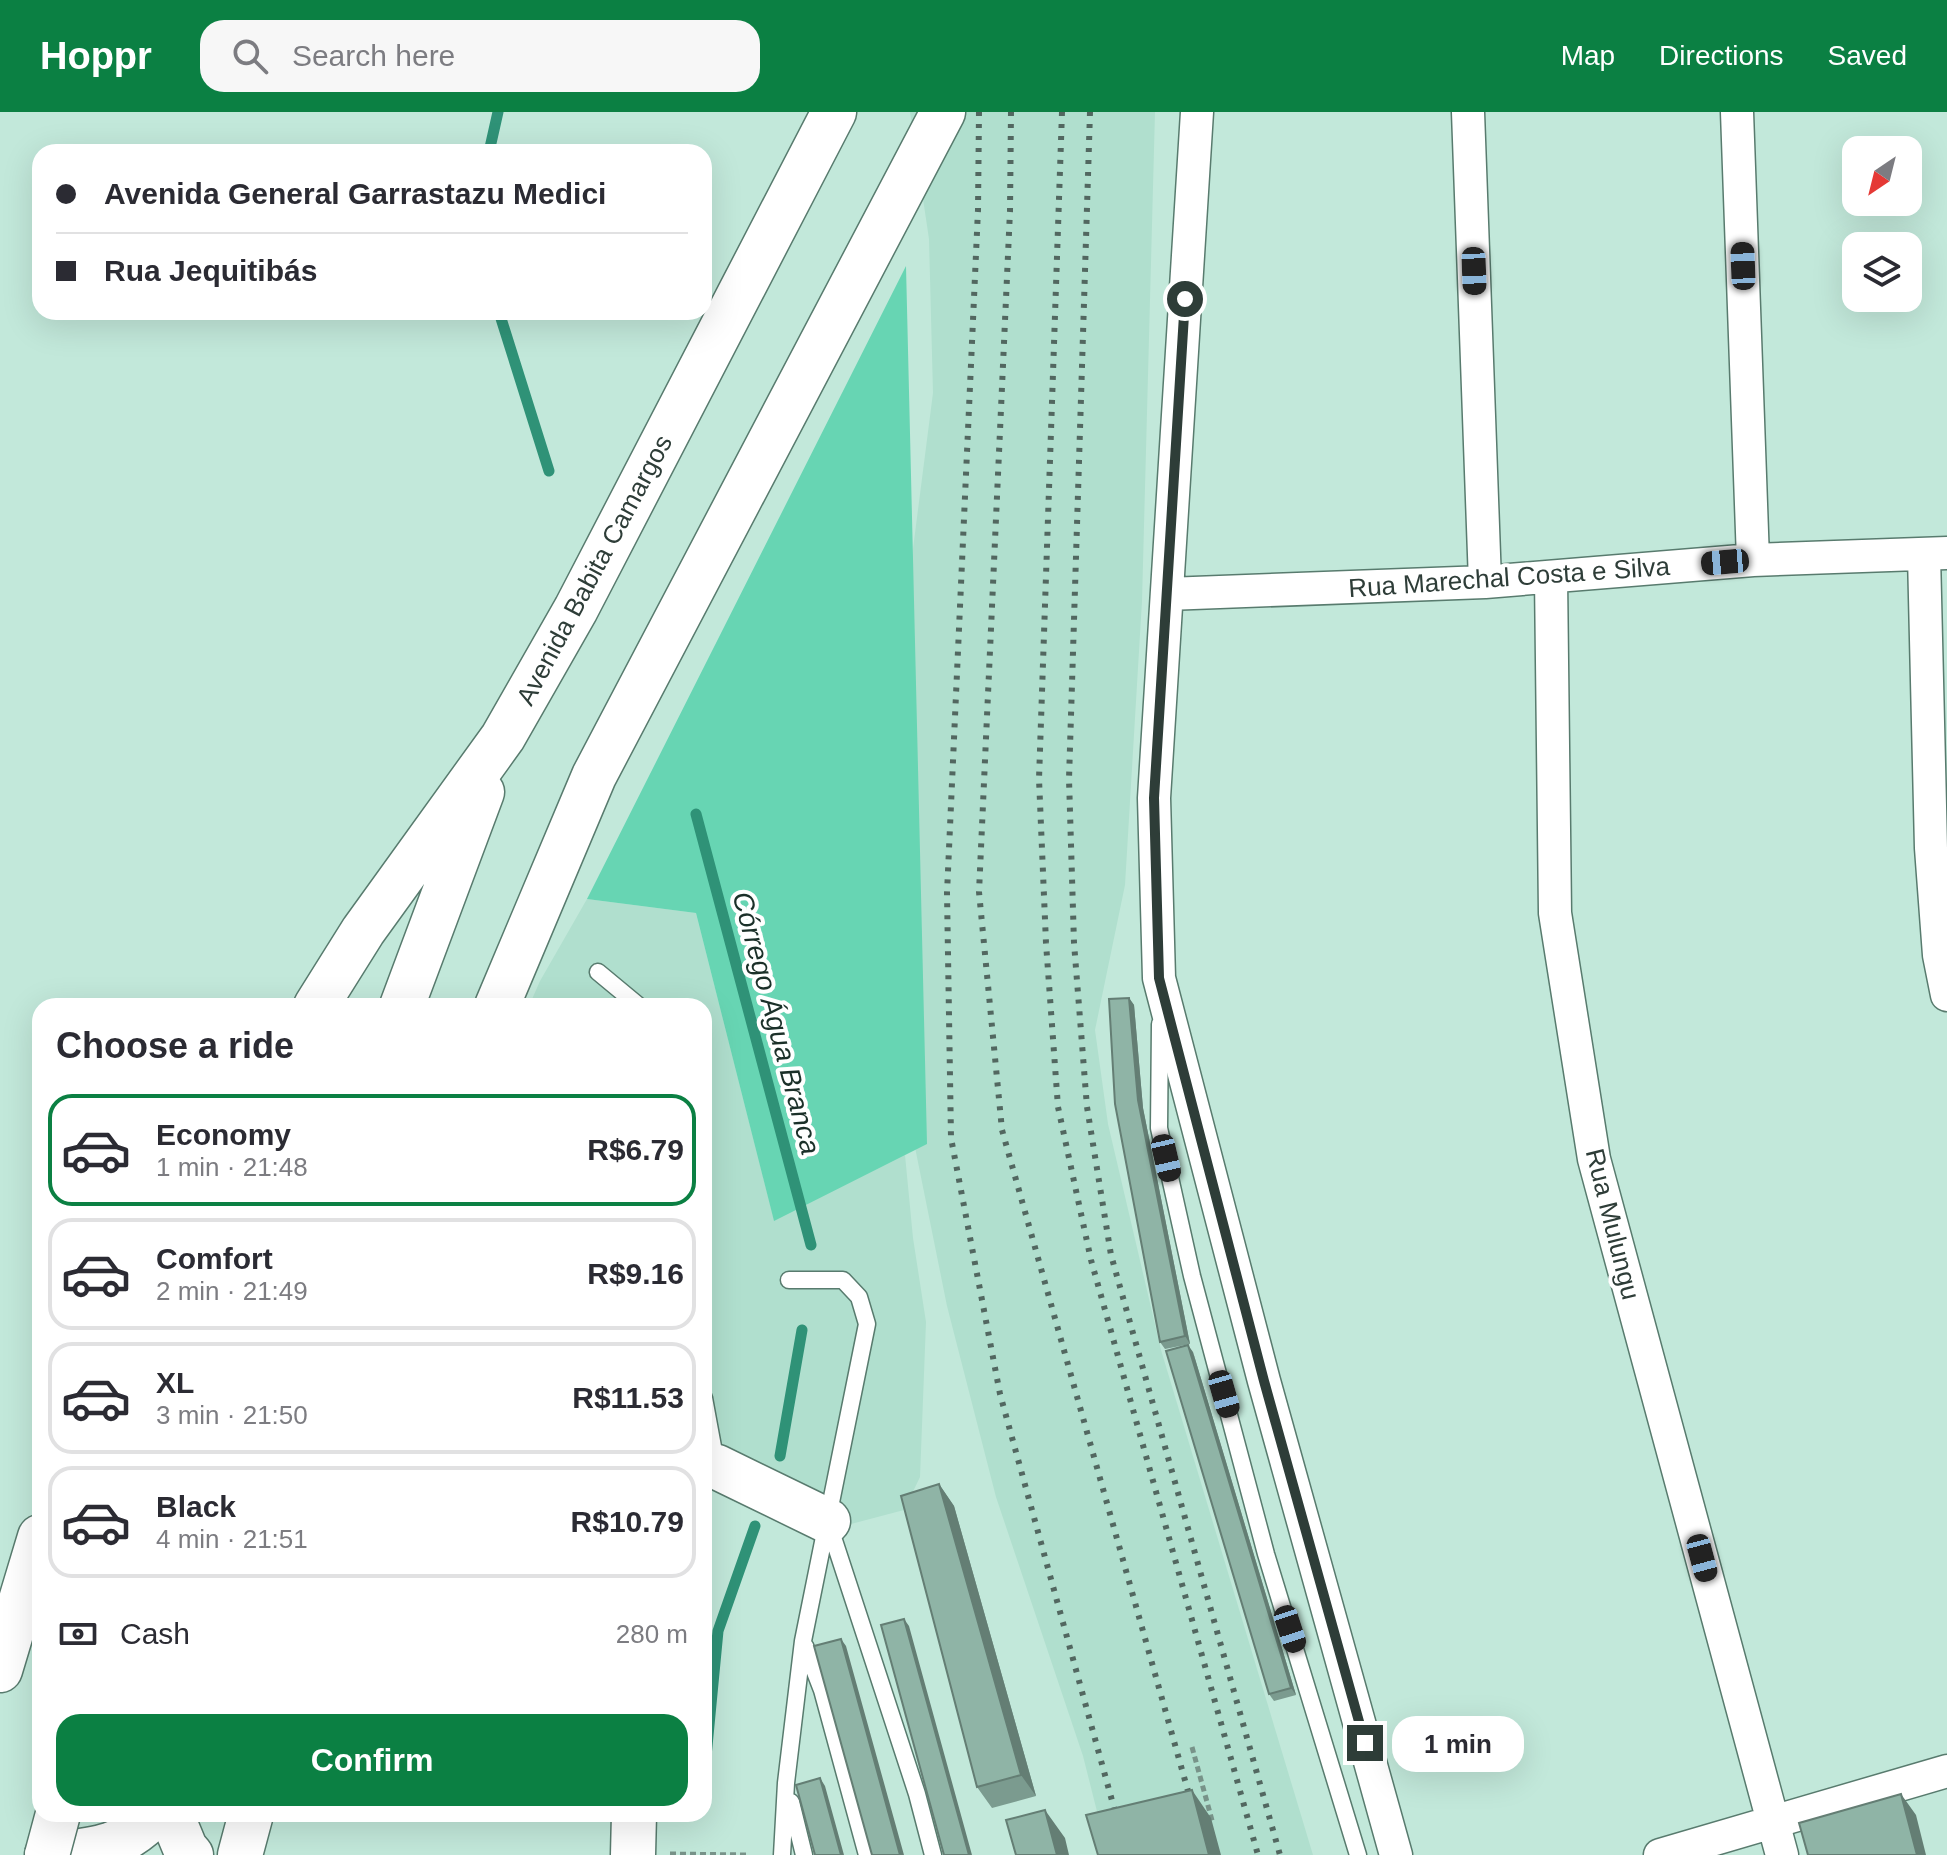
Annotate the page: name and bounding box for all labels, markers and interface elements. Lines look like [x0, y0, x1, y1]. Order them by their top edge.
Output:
search box [200, 20, 760, 92]
icon: search [228, 34, 272, 78]
text: Hoppr [40, 35, 152, 77]
text: Search here [292, 39, 455, 72]
text: Map [1561, 40, 1615, 71]
text: Directions [1659, 40, 1784, 71]
text: Saved [1828, 40, 1907, 71]
north arrow [1842, 136, 1922, 216]
map controls [1842, 136, 1922, 312]
text: Avenida General Garrastazu Medici [104, 177, 606, 210]
button: layers [1842, 232, 1922, 312]
car [1730, 242, 1756, 290]
car [1461, 247, 1487, 295]
text: Rua Jequitibás [104, 254, 317, 287]
route start [1167, 281, 1203, 317]
street label: Avenida Babita Camargos [510, 430, 678, 710]
car [1700, 548, 1750, 576]
street label: Rua Marechal Costa e Silva [1347, 551, 1671, 603]
water label: Córrego Água Branca [726, 888, 827, 1158]
text: Choose a ride [56, 1025, 294, 1066]
icon: car [60, 1114, 132, 1186]
text: Economy [156, 1118, 291, 1151]
car [1149, 1132, 1183, 1184]
text: R$6.79 [587, 1133, 684, 1166]
street label: Rua Mulungu [1580, 1145, 1646, 1303]
text: 1 min · 21:48 [156, 1152, 308, 1182]
icon: car [60, 1238, 132, 1310]
text: Comfort [156, 1242, 273, 1275]
text: R$9.16 [587, 1257, 684, 1290]
text: 2 min · 21:49 [156, 1276, 308, 1306]
icon: car [60, 1362, 132, 1434]
text: XL [156, 1366, 194, 1399]
car [1206, 1368, 1242, 1420]
text: R$11.53 [572, 1381, 684, 1414]
text: 3 min · 21:50 [156, 1400, 308, 1430]
icon: car [60, 1486, 132, 1558]
text: Black [156, 1490, 236, 1523]
text: R$10.79 [571, 1505, 684, 1538]
text: 4 min · 21:51 [156, 1524, 308, 1554]
car [1684, 1532, 1720, 1584]
car [1271, 1602, 1309, 1656]
icon: cash [56, 1612, 100, 1656]
text: Cash [120, 1617, 190, 1650]
text: 280 m [616, 1619, 688, 1649]
button: Confirm [56, 1714, 688, 1806]
callout: 1 min [1393, 1715, 1525, 1771]
route end [1347, 1725, 1383, 1761]
text: 1 min [1424, 1729, 1492, 1759]

